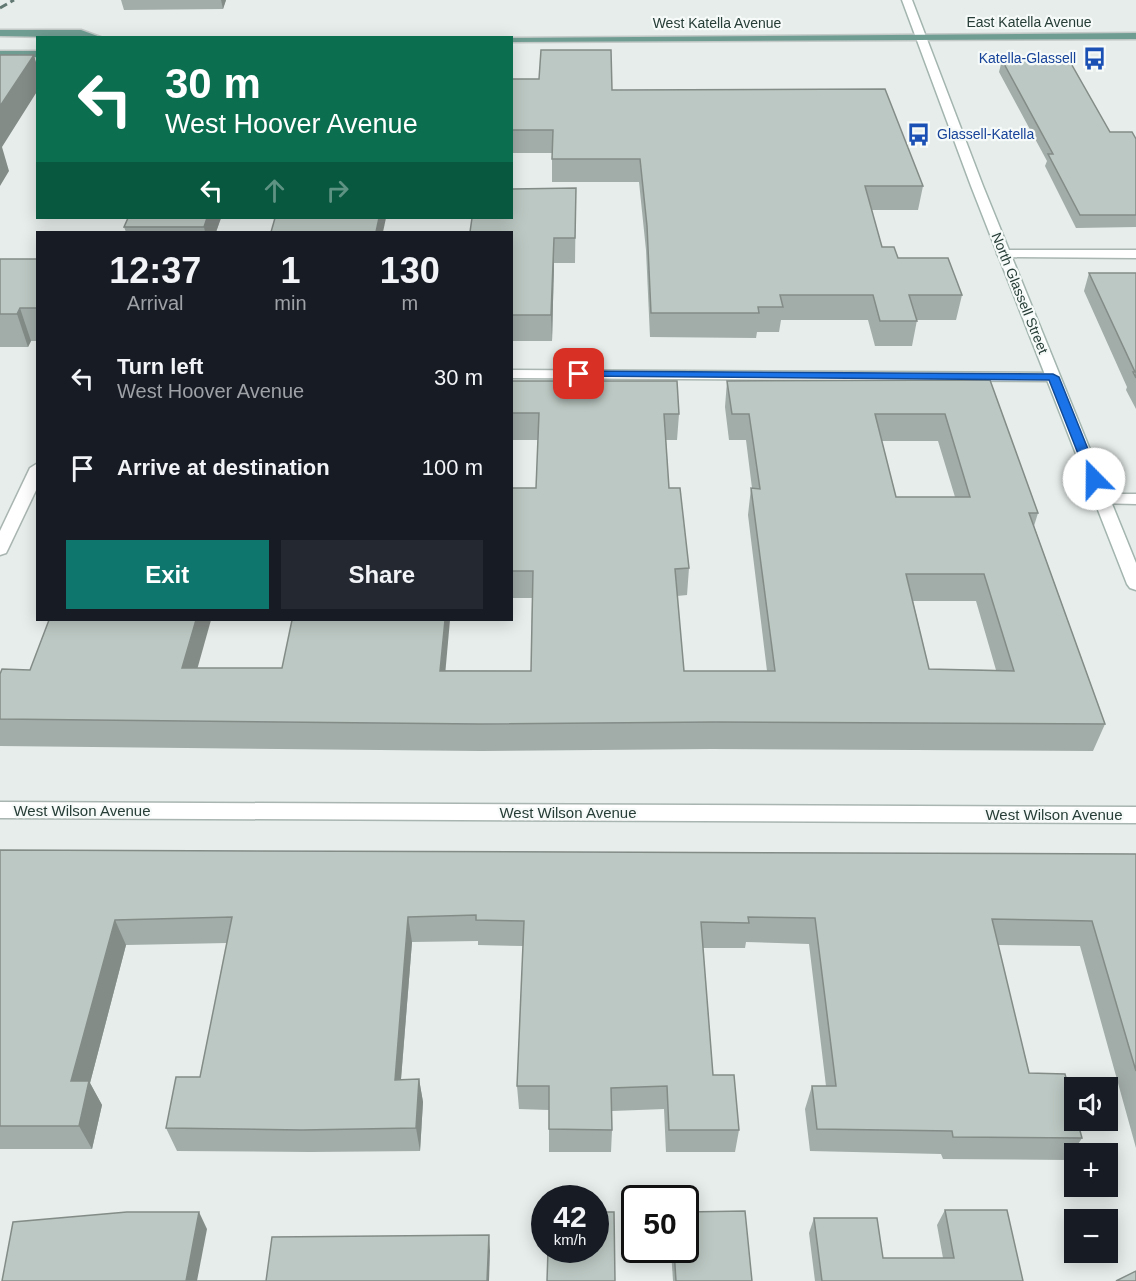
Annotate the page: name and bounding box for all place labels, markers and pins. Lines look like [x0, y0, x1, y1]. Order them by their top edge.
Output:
bus stop icon: Katella-Glassell [1081, 45, 1107, 71]
place label: Katella-Glassell [979, 50, 1076, 66]
bus stop icon: Glassell-Katella [906, 121, 932, 147]
place label: Glassell-Katella [937, 126, 1034, 142]
pin [553, 348, 604, 399]

